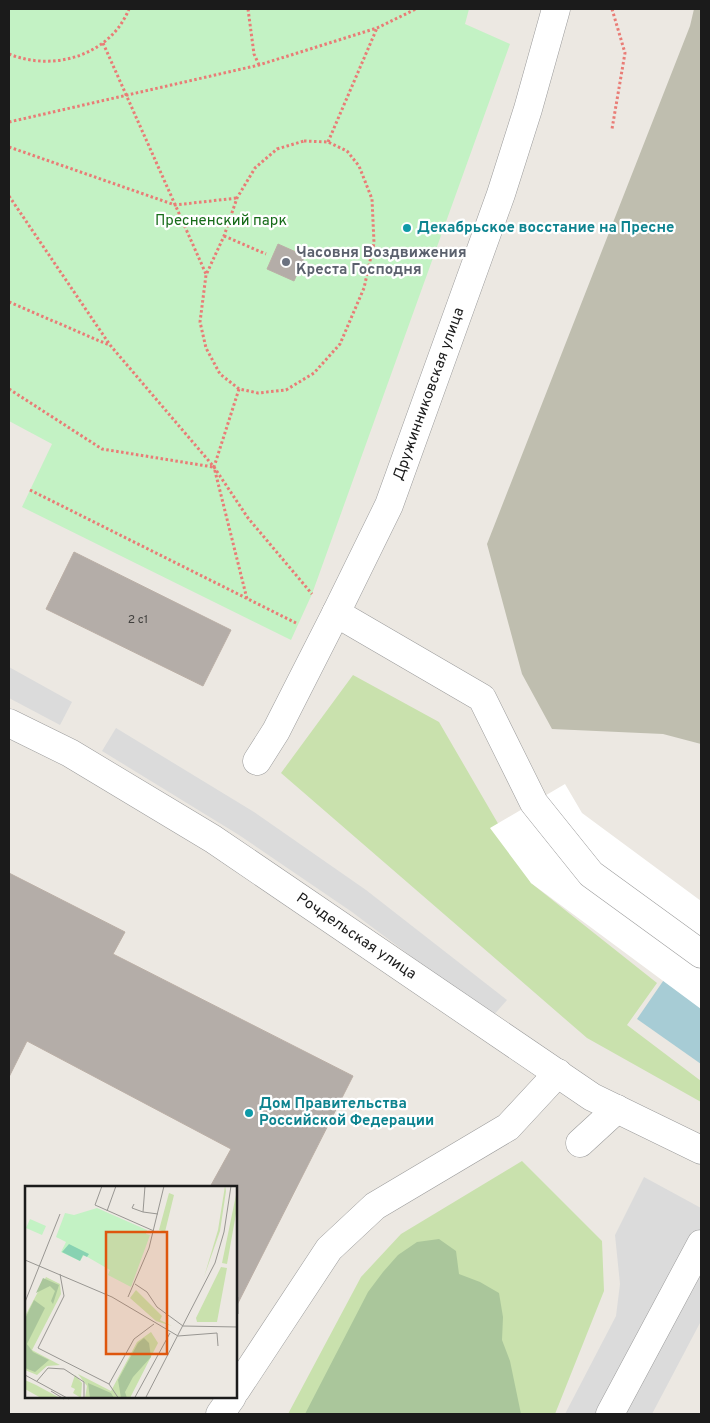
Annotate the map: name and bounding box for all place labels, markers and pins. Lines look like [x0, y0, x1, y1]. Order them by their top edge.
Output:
place label: Декабрьское восстание на Пресне [417, 219, 674, 238]
marker: Декабрьское восстание на Пресне [401, 222, 413, 234]
place label: Часовня Воздвижения Креста Господня [296, 244, 467, 280]
marker: Часовня Воздвижения Креста Господня [280, 256, 292, 268]
place label: Дом Правительства Российской Федерации [259, 1095, 434, 1131]
marker: Дом Правительства Российской Федерации [243, 1107, 255, 1119]

